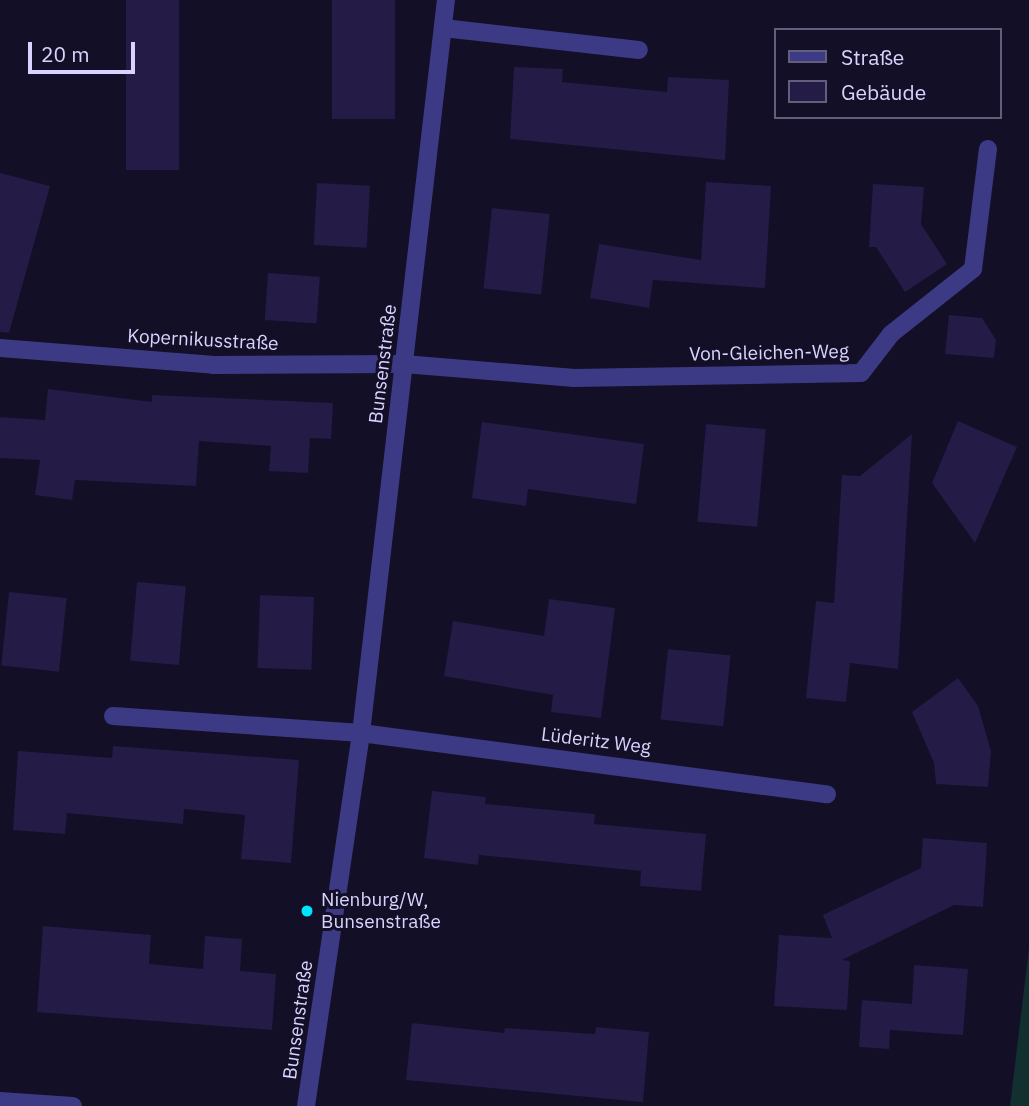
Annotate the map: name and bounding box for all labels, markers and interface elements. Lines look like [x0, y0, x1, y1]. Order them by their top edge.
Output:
scale bar [32, 28, 138, 72]
legend [774, 28, 1001, 119]
text: 20 m [41, 40, 90, 68]
text: Straße [841, 43, 904, 71]
text: Gebäude [841, 78, 926, 106]
street label: Bunsenstraße [364, 303, 402, 425]
street label: Kopernikusstraße [127, 325, 279, 355]
street label: Von-Gleichen-Weg [689, 340, 849, 366]
street label: Lüderitz Weg [540, 723, 652, 759]
place label: Nienburg/W, Bunsenstraße [321, 889, 441, 933]
marker: Nienburg/W, Bunsenstraße [299, 903, 315, 919]
street label: Bunsenstraße [278, 959, 318, 1081]

